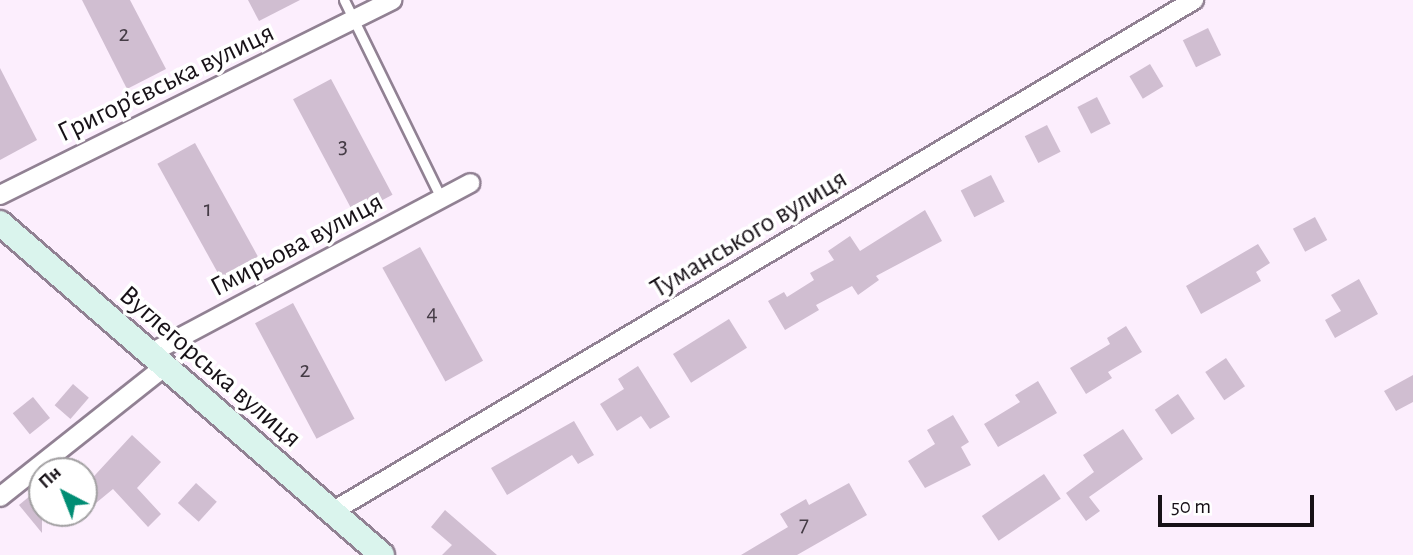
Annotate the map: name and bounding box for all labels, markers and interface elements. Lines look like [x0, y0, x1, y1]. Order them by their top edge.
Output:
street label: Григор’євська вулиця [52, 16, 280, 150]
house number: 2 [119, 21, 129, 49]
house number: 3 [338, 133, 348, 161]
street label: Туманського вулиця [645, 162, 853, 306]
street label: Гмирьова вулиця [205, 185, 389, 305]
house number: 1 [204, 196, 212, 224]
street label: Вуглегорська вулиця [112, 279, 308, 455]
house number: 4 [426, 300, 438, 328]
house number: 2 [300, 357, 310, 385]
north arrow [28, 457, 98, 527]
text: Пн [35, 463, 65, 492]
scale bar [1161, 482, 1317, 526]
text: 50 m [1171, 496, 1211, 517]
house number: 7 [799, 511, 809, 539]

